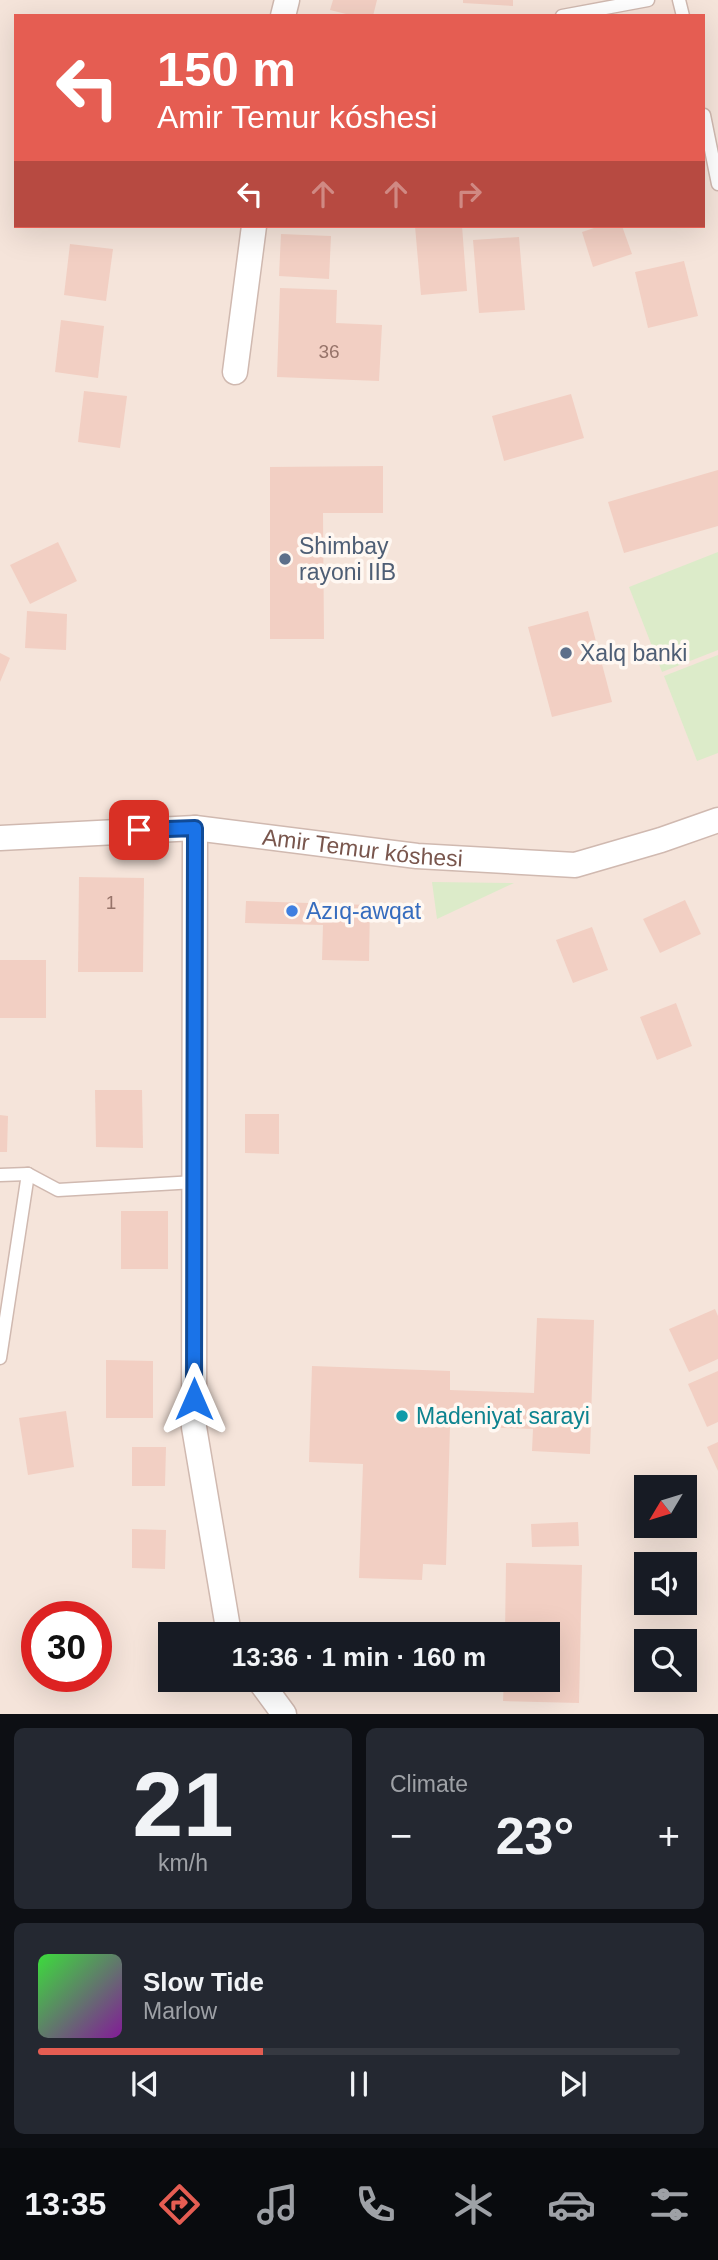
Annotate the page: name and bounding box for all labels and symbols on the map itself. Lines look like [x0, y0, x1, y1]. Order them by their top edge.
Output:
house number: 36 [318, 341, 340, 362]
place label: Shimbay rayoni IIB [299, 533, 396, 585]
marker: Shimbay rayoni IIB [277, 551, 293, 567]
place label: Xalq banki [580, 640, 687, 666]
marker: Xalq banki [558, 645, 574, 661]
pin [109, 800, 169, 860]
street label: Amir Temur kóshesi [261, 824, 463, 872]
house number: 1 [106, 892, 116, 913]
place label: Azıq-awqat [306, 898, 422, 924]
marker: Azıq-awqat [284, 903, 300, 919]
position arrow [157, 1362, 231, 1436]
place label: Madeniyat sarayi [416, 1403, 590, 1429]
marker: Madeniyat sarayi [394, 1408, 410, 1424]
north arrow [634, 1475, 696, 1538]
speed limit sign: 30 [21, 1601, 112, 1692]

